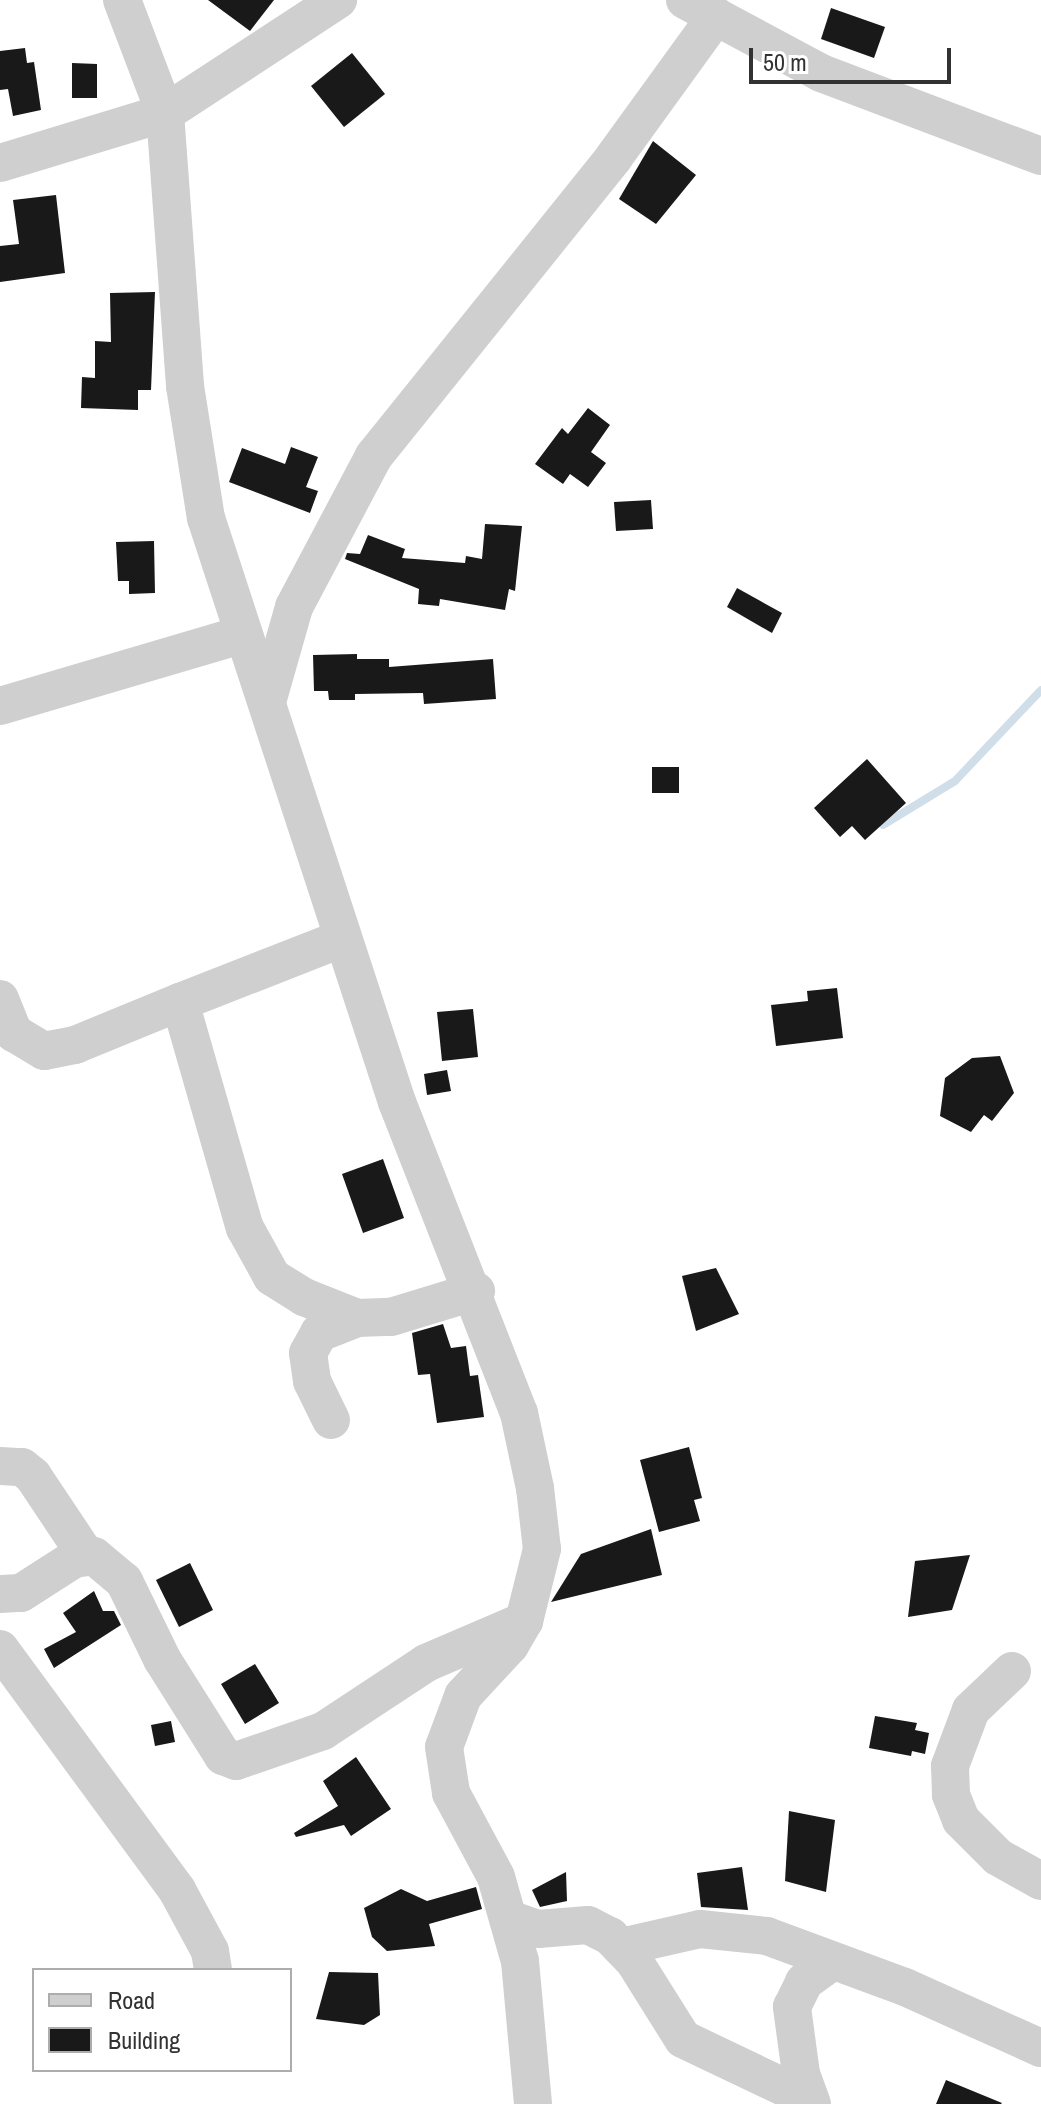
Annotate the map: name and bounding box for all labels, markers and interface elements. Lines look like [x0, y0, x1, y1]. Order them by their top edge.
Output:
scale bar [753, 32, 955, 82]
text: 50 m [763, 46, 807, 78]
legend [32, 1968, 292, 2072]
text: Road [108, 1984, 155, 2016]
text: Building [108, 2024, 180, 2056]

